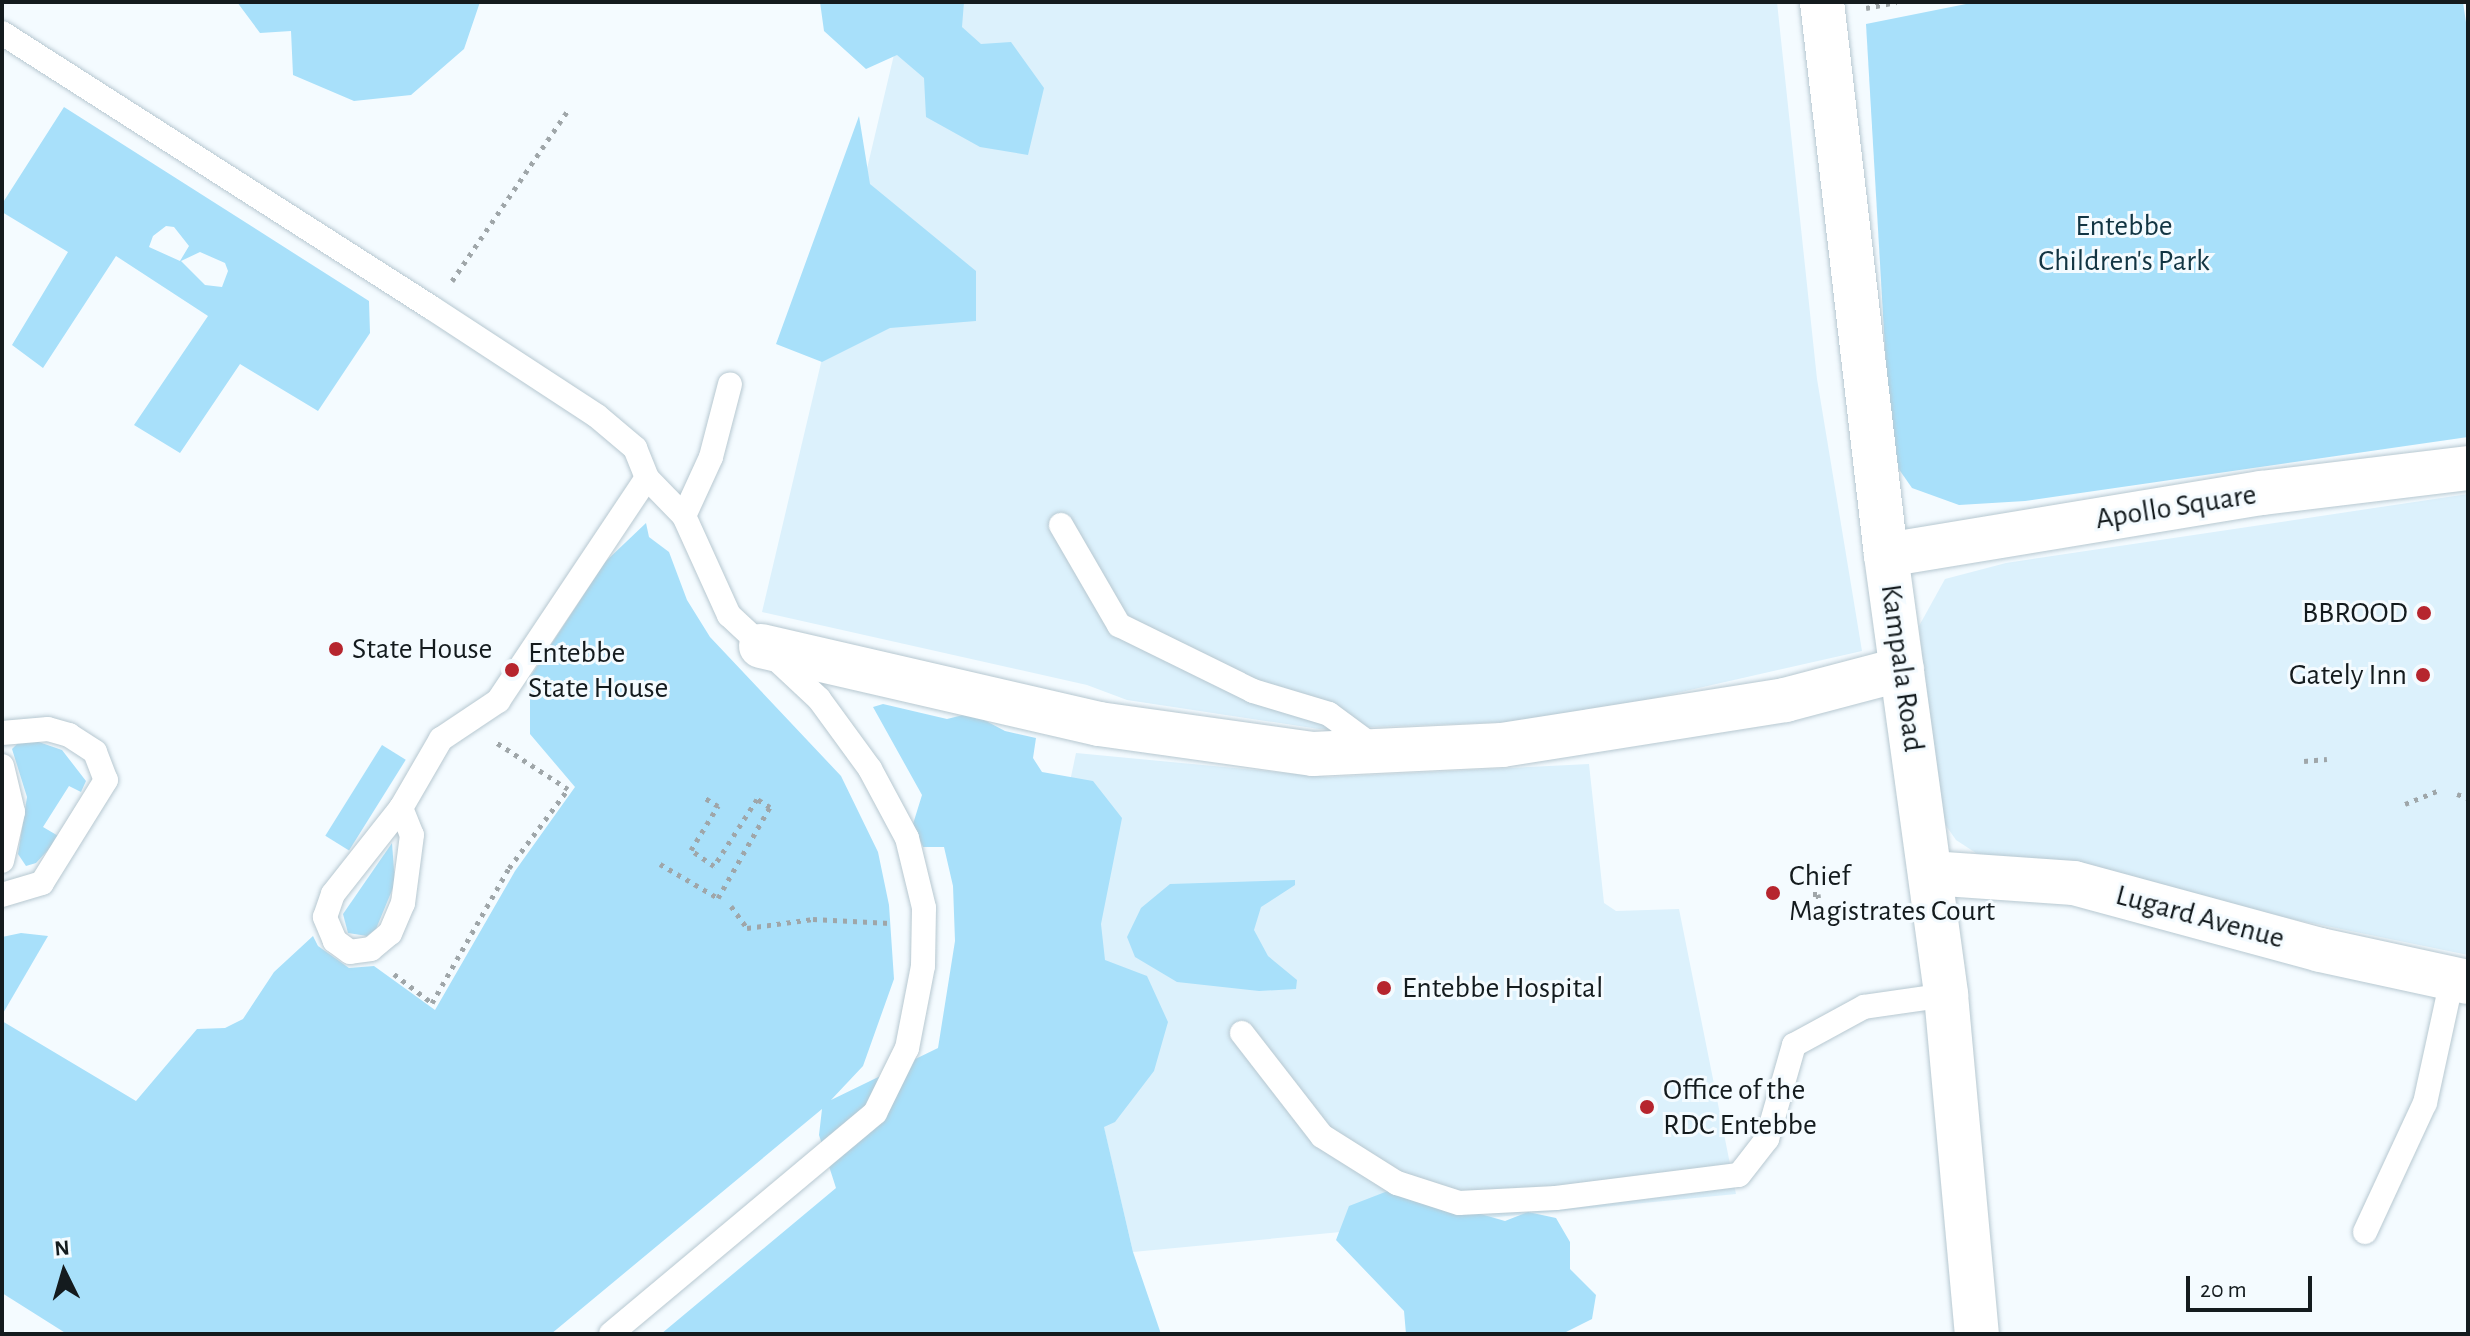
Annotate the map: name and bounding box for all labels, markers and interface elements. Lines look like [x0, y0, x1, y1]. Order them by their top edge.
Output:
park label: Entebbe Children's Park [2038, 208, 2210, 278]
street label: Apollo Square [2093, 477, 2259, 537]
street label: Kampala Road [1872, 582, 1932, 754]
place label: BBROOD [2302, 595, 2408, 631]
marker: BBROOD [2415, 604, 2433, 622]
place label: State House [352, 631, 492, 667]
place label: Entebbe State House [528, 635, 668, 706]
marker: State House [327, 640, 345, 658]
place label: Gately Inn [2289, 657, 2407, 693]
marker: Entebbe State House [503, 661, 521, 679]
marker: Gately Inn [2414, 666, 2432, 684]
place label: Chief Magistrates Court [1789, 858, 1995, 928]
street label: Lugard Avenue [2112, 877, 2288, 957]
marker: Chief Magistrates Court [1764, 884, 1782, 902]
place label: Entebbe Hospital [1402, 970, 1603, 1006]
marker: Entebbe Hospital [1373, 977, 1395, 999]
place label: Office of the RDC Entebbe [1663, 1072, 1817, 1142]
marker: Office of the RDC Entebbe [1638, 1098, 1656, 1116]
north arrow [24, 1232, 104, 1312]
text: N [53, 1236, 70, 1260]
scale bar [2190, 1260, 2316, 1310]
text: 20 m [2200, 1278, 2247, 1302]

